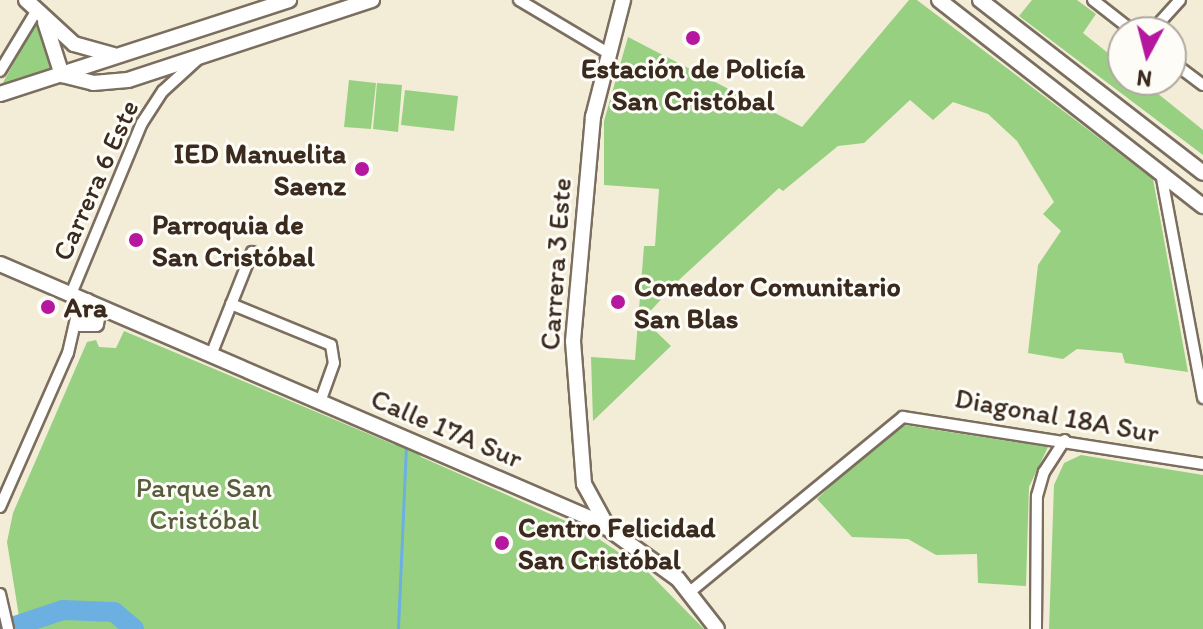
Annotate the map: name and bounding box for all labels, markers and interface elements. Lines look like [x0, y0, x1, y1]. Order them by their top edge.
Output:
north arrow [1107, 16, 1187, 96]
marker: Estación de Policía San Cristóbal [684, 29, 702, 47]
place label: Estación de Policía San Cristóbal [581, 51, 805, 117]
text: N [1135, 64, 1153, 93]
street label: Carrera 6 Este [45, 94, 145, 266]
place label: IED Manuelita Saenz [174, 136, 346, 202]
marker: IED Manuelita Saenz [353, 160, 371, 178]
street label: Carrera 3 Este [532, 177, 578, 351]
place label: Parroquia de San Cristóbal [152, 207, 314, 273]
marker: Parroquia de San Cristóbal [127, 231, 145, 249]
place label: Comedor Comunitario San Blas [634, 269, 901, 335]
place label: Ara [64, 290, 108, 324]
marker: Comedor Comunitario San Blas [609, 293, 627, 311]
marker: Ara [39, 298, 57, 316]
street label: Calle 17A Sur [366, 381, 528, 475]
street label: Diagonal 18A Sur [952, 381, 1162, 449]
park label: Parque San Cristóbal [136, 470, 272, 536]
place label: Centro Felicidad San Cristóbal [518, 510, 714, 576]
marker: Centro Felicidad San Cristóbal [493, 534, 511, 552]

